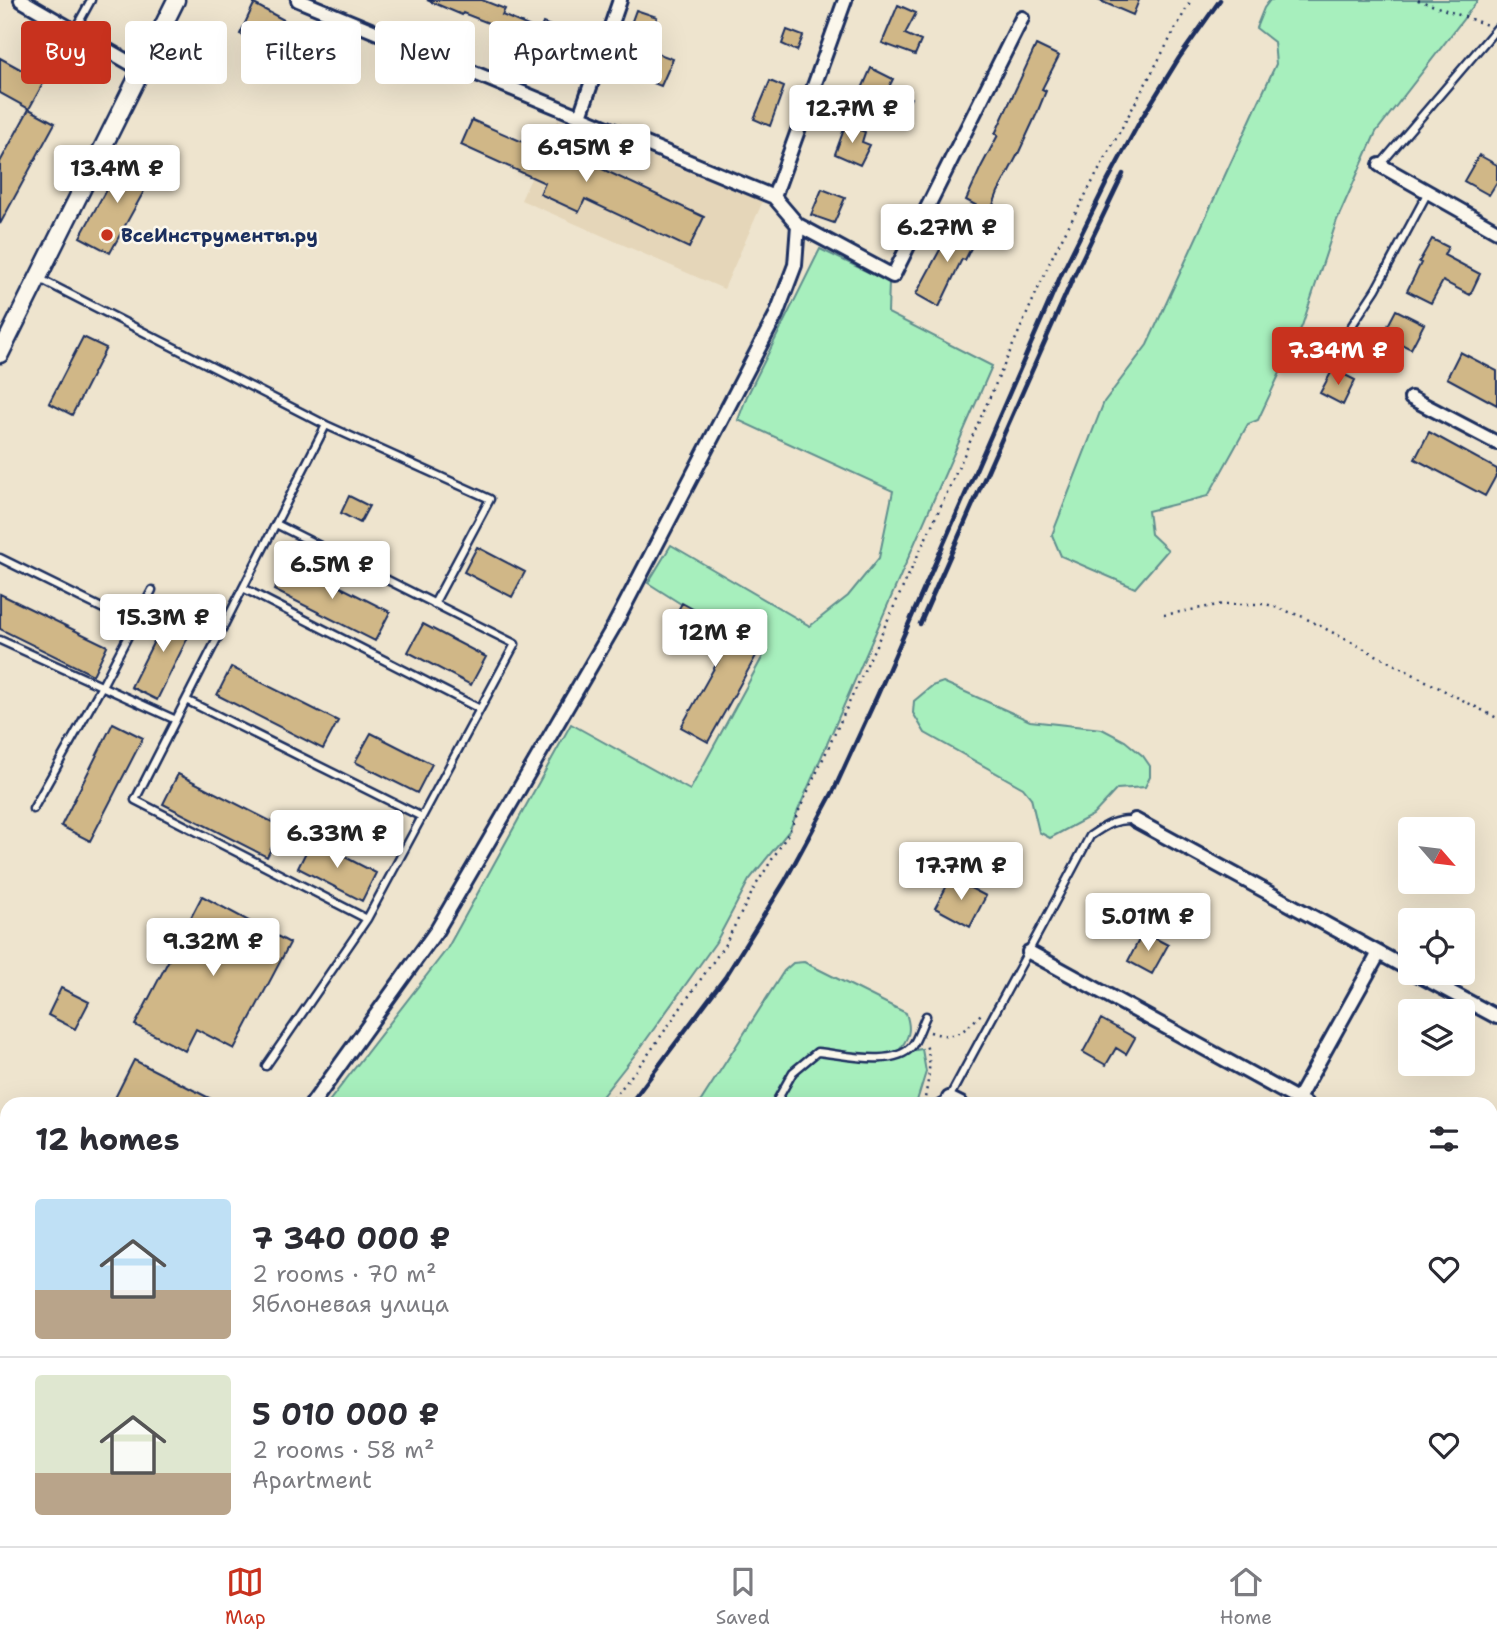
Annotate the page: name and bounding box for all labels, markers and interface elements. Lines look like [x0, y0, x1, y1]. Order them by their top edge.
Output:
chip: Buy [21, 21, 111, 84]
chip: Rent [125, 21, 227, 84]
chip: Filters [241, 21, 361, 84]
chip: New [375, 21, 475, 84]
chip: Apartment [489, 21, 662, 84]
pin: 12.7M ₽ [787, 86, 917, 145]
text: 12.7M ₽ [805, 93, 899, 123]
pin: 6.95M ₽ [521, 124, 651, 184]
text: 6.95M ₽ [537, 132, 635, 162]
pin: 13.4M ₽ [52, 146, 182, 205]
text: 13.4M ₽ [70, 153, 164, 183]
pin: 6.27M ₽ [882, 204, 1012, 264]
text: 6.27M ₽ [897, 212, 997, 242]
place label: ВсеИнструменты.ру [121, 223, 318, 248]
marker: ВсеИнструменты.ру [99, 227, 115, 243]
pin: 7.34M ₽ [1273, 328, 1403, 387]
text: 7.34M ₽ [1288, 335, 1388, 365]
pin: 6.5M ₽ [275, 542, 389, 601]
text: 6.5M ₽ [290, 549, 374, 579]
pin: 15.3M ₽ [98, 594, 228, 654]
text: 15.3M ₽ [116, 602, 210, 632]
pin: 12M ₽ [666, 610, 764, 669]
text: 12M ₽ [678, 617, 752, 647]
pin: 6.33M ₽ [272, 810, 402, 870]
north arrow [1398, 817, 1475, 894]
map controls [1398, 817, 1475, 1076]
text: 6.33M ₽ [286, 818, 388, 848]
pin: 17.7M ₽ [896, 842, 1026, 902]
text: 17.7M ₽ [915, 850, 1007, 880]
pin: 5.01M ₽ [1083, 894, 1213, 953]
text: 5.01M ₽ [1101, 901, 1195, 931]
button: locate [1398, 908, 1475, 985]
pin: 9.32M ₽ [148, 918, 278, 978]
text: 9.32M ₽ [163, 926, 264, 956]
button: layers [1398, 999, 1475, 1076]
text: 12 homes [35, 1119, 179, 1160]
icon: filters [1425, 1120, 1463, 1158]
text: 7 340 000 ₽ [252, 1218, 451, 1259]
icon: home [91, 1227, 175, 1311]
icon: heart [1425, 1250, 1463, 1288]
text: 2 rooms · 70 m² [252, 1259, 437, 1289]
text: Яблоневая улица [252, 1289, 449, 1319]
text: 5 010 000 ₽ [252, 1394, 440, 1435]
icon: home [91, 1403, 175, 1487]
icon: heart [1425, 1426, 1463, 1464]
text: 2 rooms · 58 m² [252, 1435, 435, 1465]
text: Apartment [252, 1465, 372, 1495]
tab: Map [225, 1563, 266, 1630]
tab: Saved [716, 1563, 770, 1630]
tab: Home [1220, 1563, 1272, 1630]

